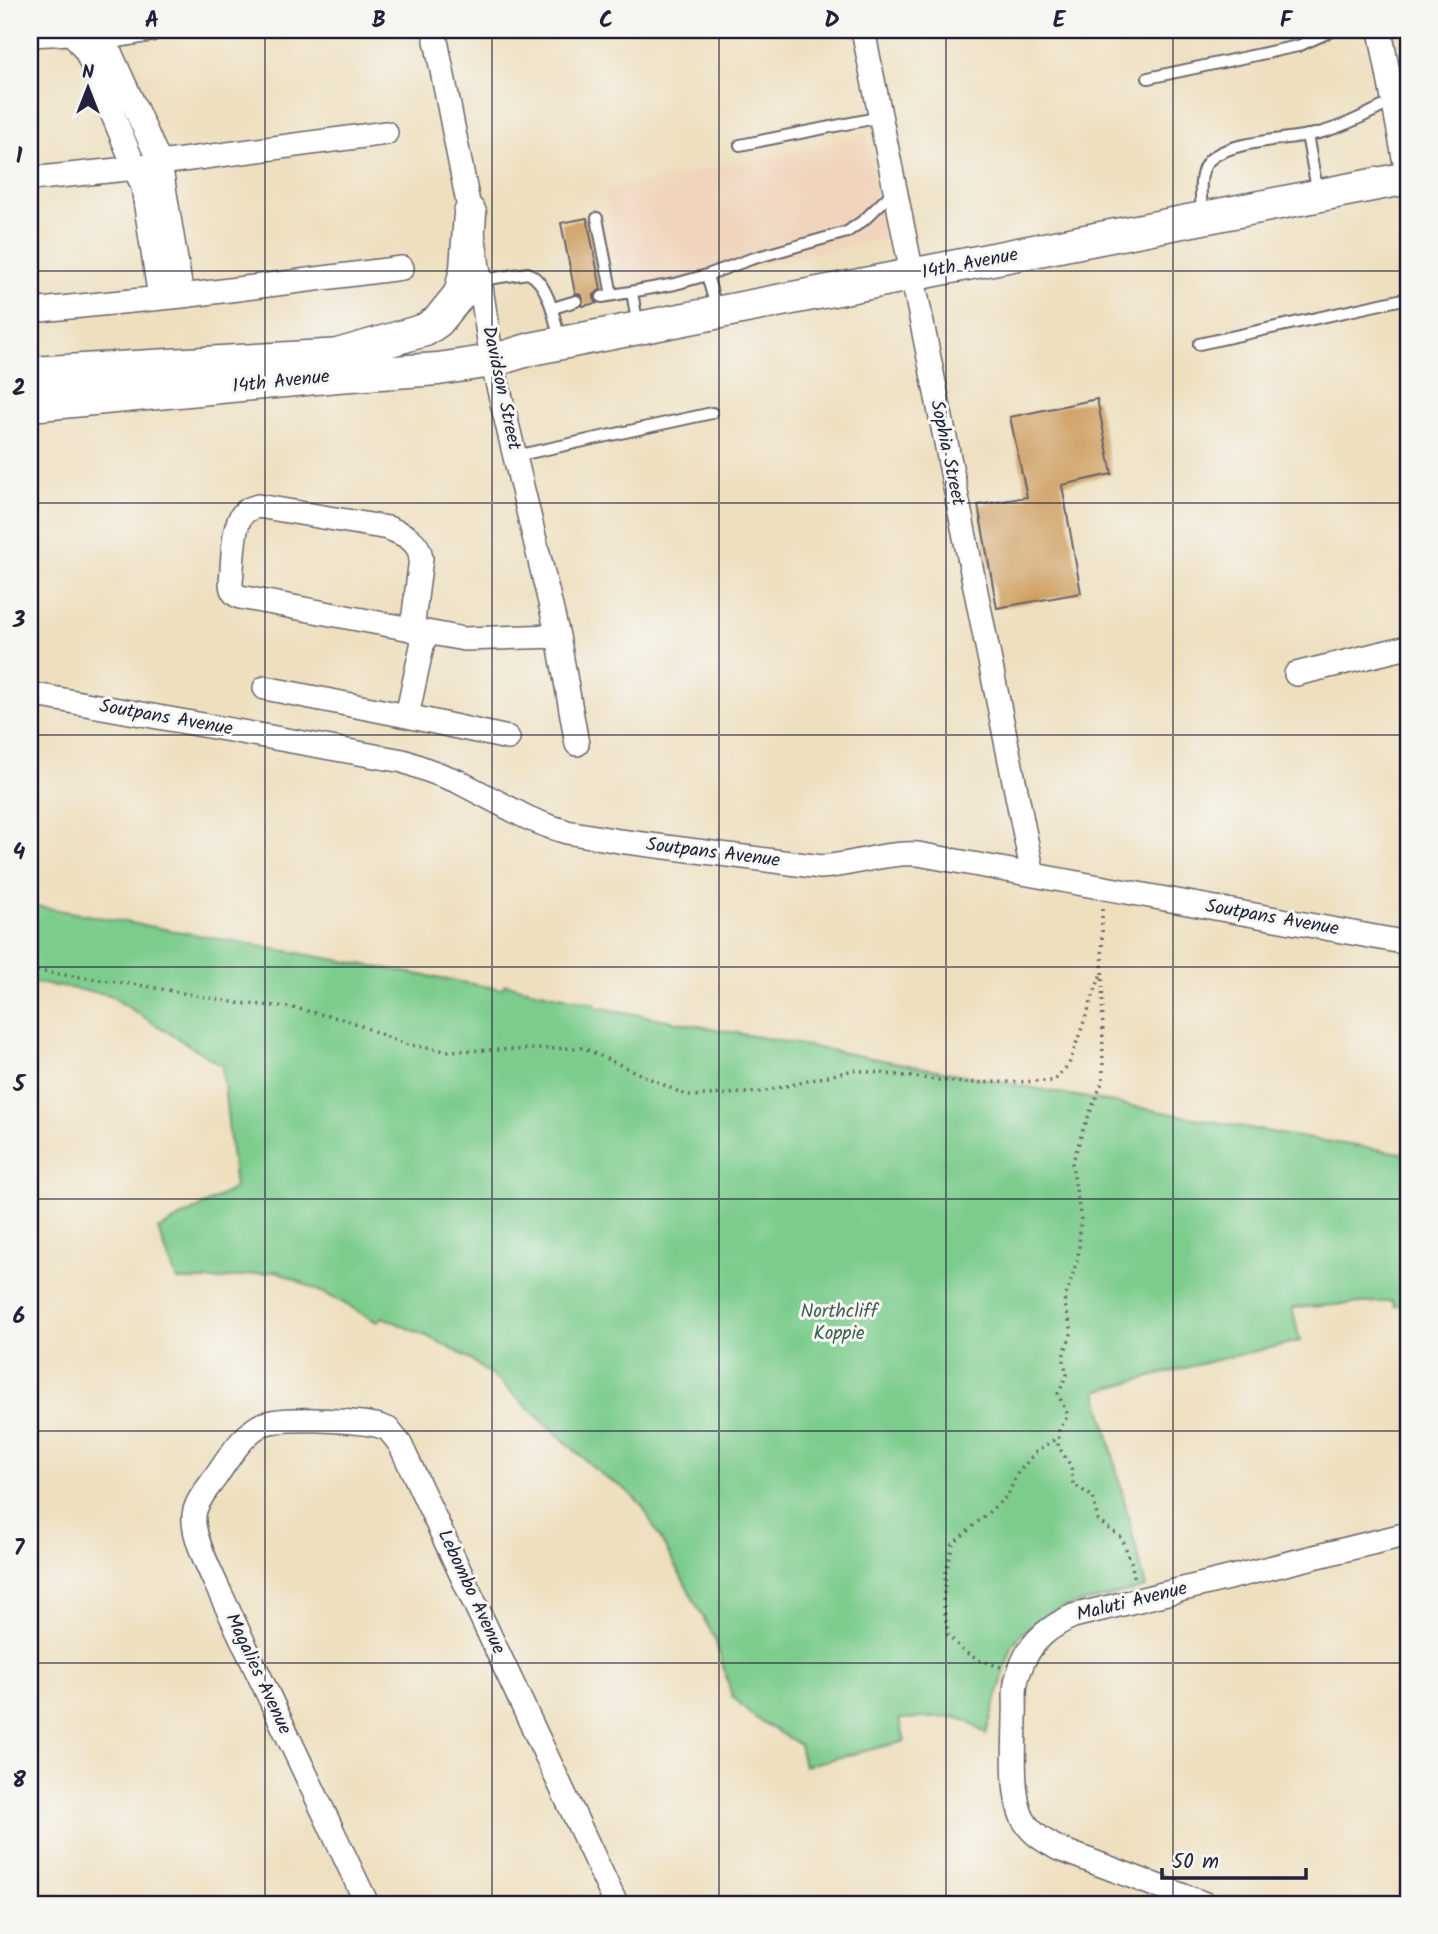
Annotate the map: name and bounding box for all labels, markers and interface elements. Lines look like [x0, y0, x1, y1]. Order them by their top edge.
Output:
text: A [145, 3, 159, 39]
text: B [372, 3, 386, 39]
text: C [599, 3, 613, 39]
text: D [824, 3, 840, 39]
text: E [1053, 3, 1067, 39]
text: F [1280, 3, 1294, 39]
north arrow [52, 52, 122, 122]
text: N [82, 58, 94, 88]
text: 1 [16, 139, 23, 175]
street label: 14th Avenue [919, 240, 1021, 288]
street label: Davidson Street [473, 323, 529, 453]
street label: 14th Avenue [231, 362, 332, 402]
text: 2 [12, 371, 26, 407]
street label: Sophia Street [921, 397, 973, 509]
text: 3 [12, 603, 26, 639]
street label: Soutpans Avenue [97, 692, 235, 745]
street label: Soutpans Avenue [644, 830, 782, 876]
text: 4 [13, 835, 26, 871]
street label: Soutpans Avenue [1203, 892, 1341, 945]
text: 5 [12, 1067, 27, 1103]
park label: Northcliff Koppie [800, 1297, 879, 1349]
text: 6 [13, 1299, 25, 1335]
street label: Lebombo Avenue [429, 1525, 513, 1660]
text: 7 [14, 1531, 26, 1567]
street label: Maluti Avenue [1073, 1574, 1191, 1630]
street label: Magalies Avenue [217, 1608, 300, 1740]
text: 8 [12, 1763, 26, 1799]
scale bar [1162, 1836, 1305, 1880]
text: 50 m [1172, 1846, 1219, 1879]

